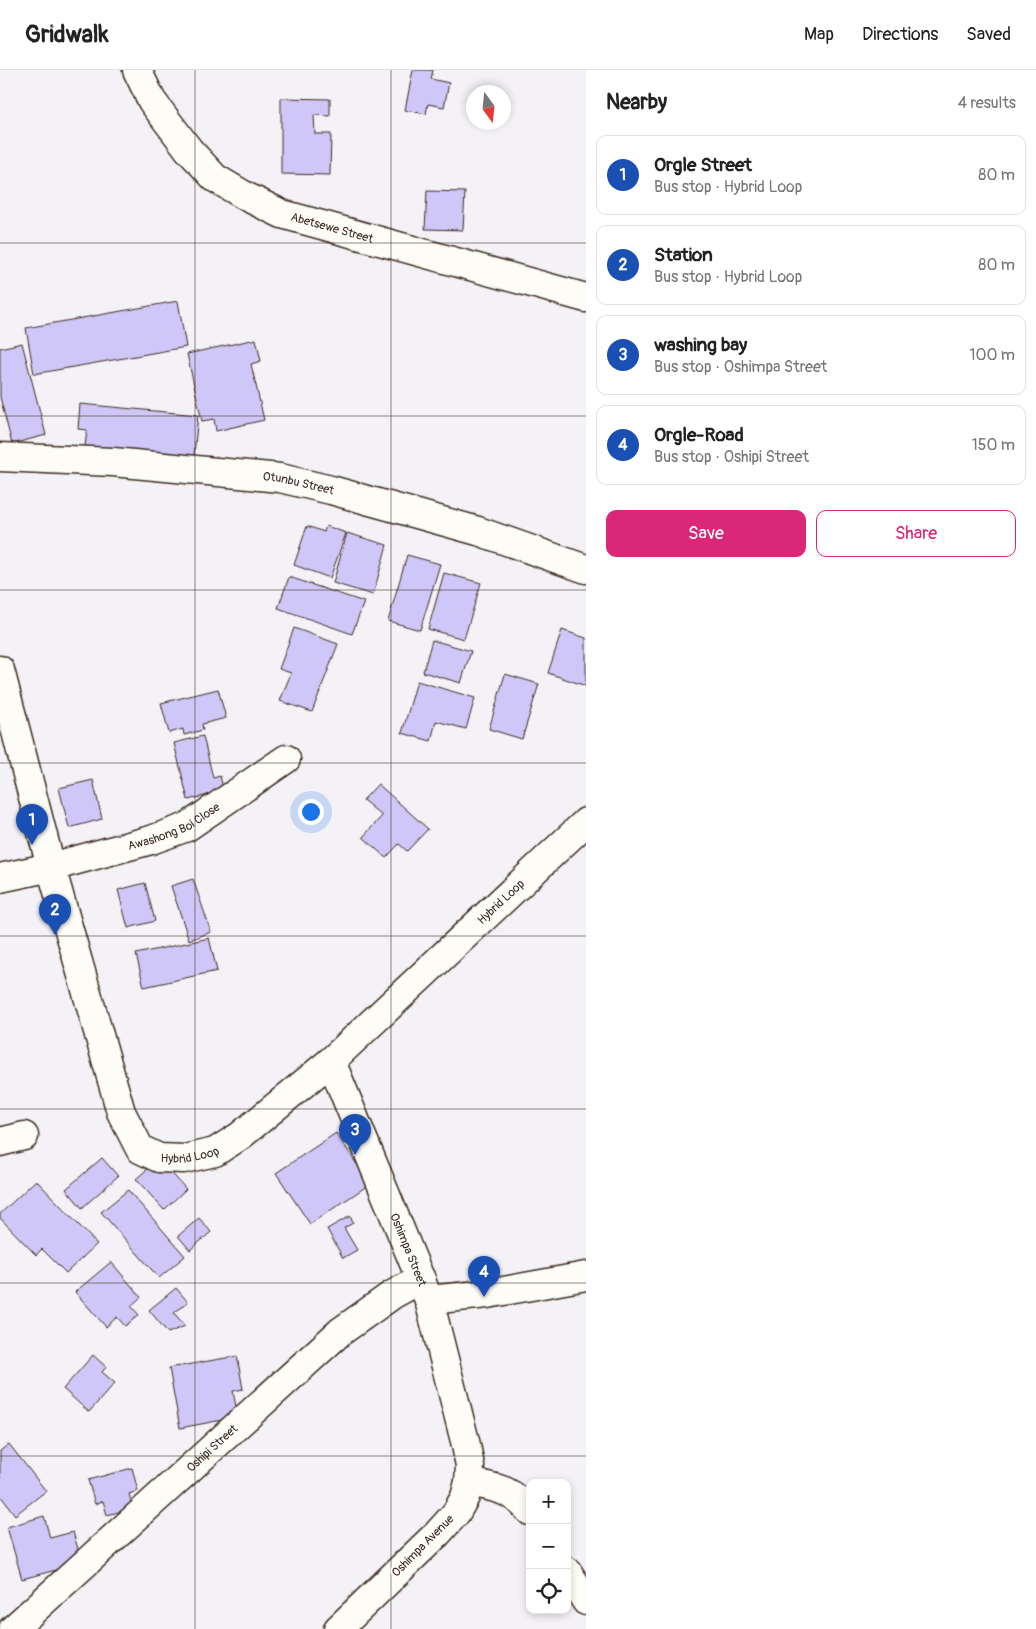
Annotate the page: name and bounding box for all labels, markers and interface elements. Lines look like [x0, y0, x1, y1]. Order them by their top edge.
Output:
text: Gridwalk [25, 20, 109, 49]
text: Map [804, 23, 834, 46]
text: Directions [862, 23, 938, 46]
text: Saved [966, 23, 1011, 46]
north arrow [466, 85, 511, 130]
text: Nearby [606, 89, 667, 116]
text: 4 results [958, 93, 1016, 113]
text: Orgle Street [654, 153, 752, 177]
text: 1 [620, 165, 626, 185]
text: 80 m [978, 165, 1015, 185]
text: Bus stop · Hybrid Loop [654, 177, 802, 197]
street label: Abetsewe Street [289, 209, 375, 246]
text: Station [654, 243, 713, 267]
text: 2 [619, 255, 627, 275]
text: 80 m [978, 255, 1015, 275]
text: Bus stop · Hybrid Loop [654, 267, 802, 287]
text: washing bay [654, 333, 747, 357]
text: 3 [619, 345, 627, 365]
text: 100 m [969, 345, 1015, 365]
text: Bus stop · Oshimpa Street [654, 357, 827, 377]
text: Orgle-Road [654, 423, 744, 447]
text: 4 [618, 435, 628, 455]
text: 150 m [971, 435, 1015, 455]
text: Bus stop · Oshipi Street [654, 447, 809, 467]
street label: Otunbu Street [262, 469, 336, 498]
button: Save [606, 510, 806, 557]
button: Share [816, 510, 1016, 557]
street label: Awashong Boi Close [126, 799, 223, 853]
your location [298, 799, 324, 825]
pin: 1 [16, 804, 48, 845]
street label: Hybrid Loop [474, 876, 528, 928]
pin: 2 [39, 894, 71, 935]
pin: 3 [339, 1114, 371, 1155]
street label: Hybrid Loop [160, 1143, 223, 1167]
street label: Oshimpa Street [387, 1211, 430, 1289]
pin: 4 [468, 1256, 500, 1297]
street label: Oshipi Street [183, 1421, 241, 1475]
map controls [526, 1479, 571, 1614]
button: + [526, 1479, 571, 1524]
street label: Oshimpa Avenue [389, 1512, 457, 1580]
button: − [526, 1524, 571, 1569]
button: locate [526, 1569, 571, 1614]

